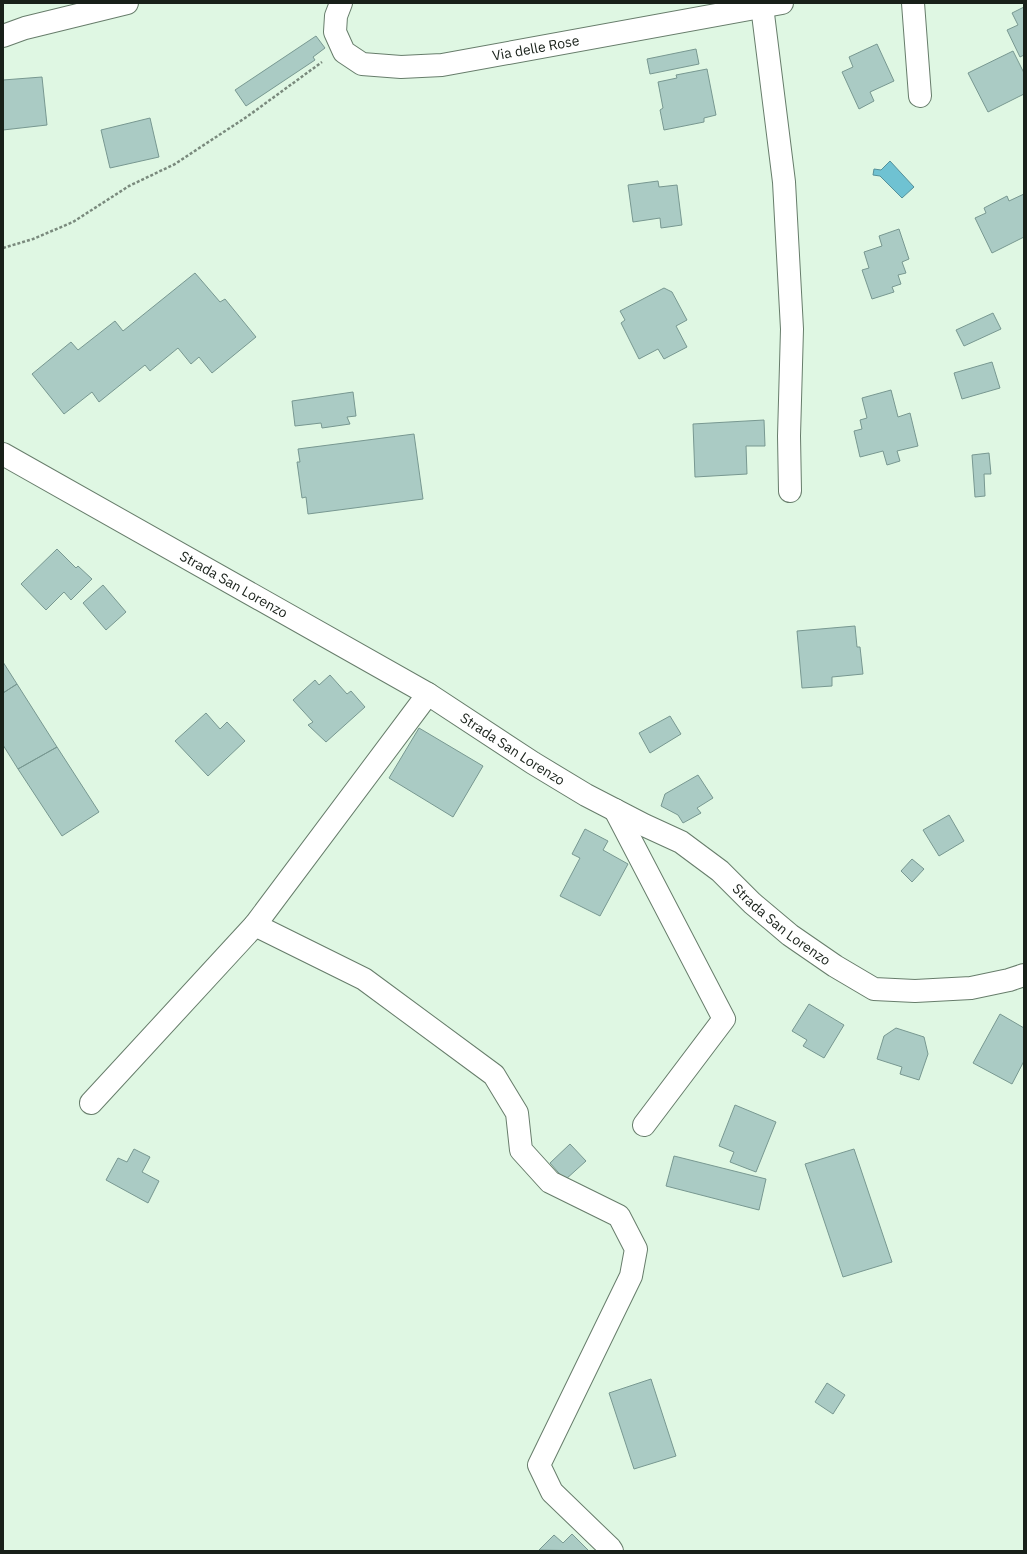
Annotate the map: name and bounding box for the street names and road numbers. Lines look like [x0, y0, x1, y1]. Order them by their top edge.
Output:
street label: Via delle Rose [491, 31, 581, 65]
street label: Strada San Lorenzo [177, 547, 291, 622]
street label: Strada San Lorenzo [457, 709, 568, 789]
street label: Strada San Lorenzo [729, 880, 834, 969]

